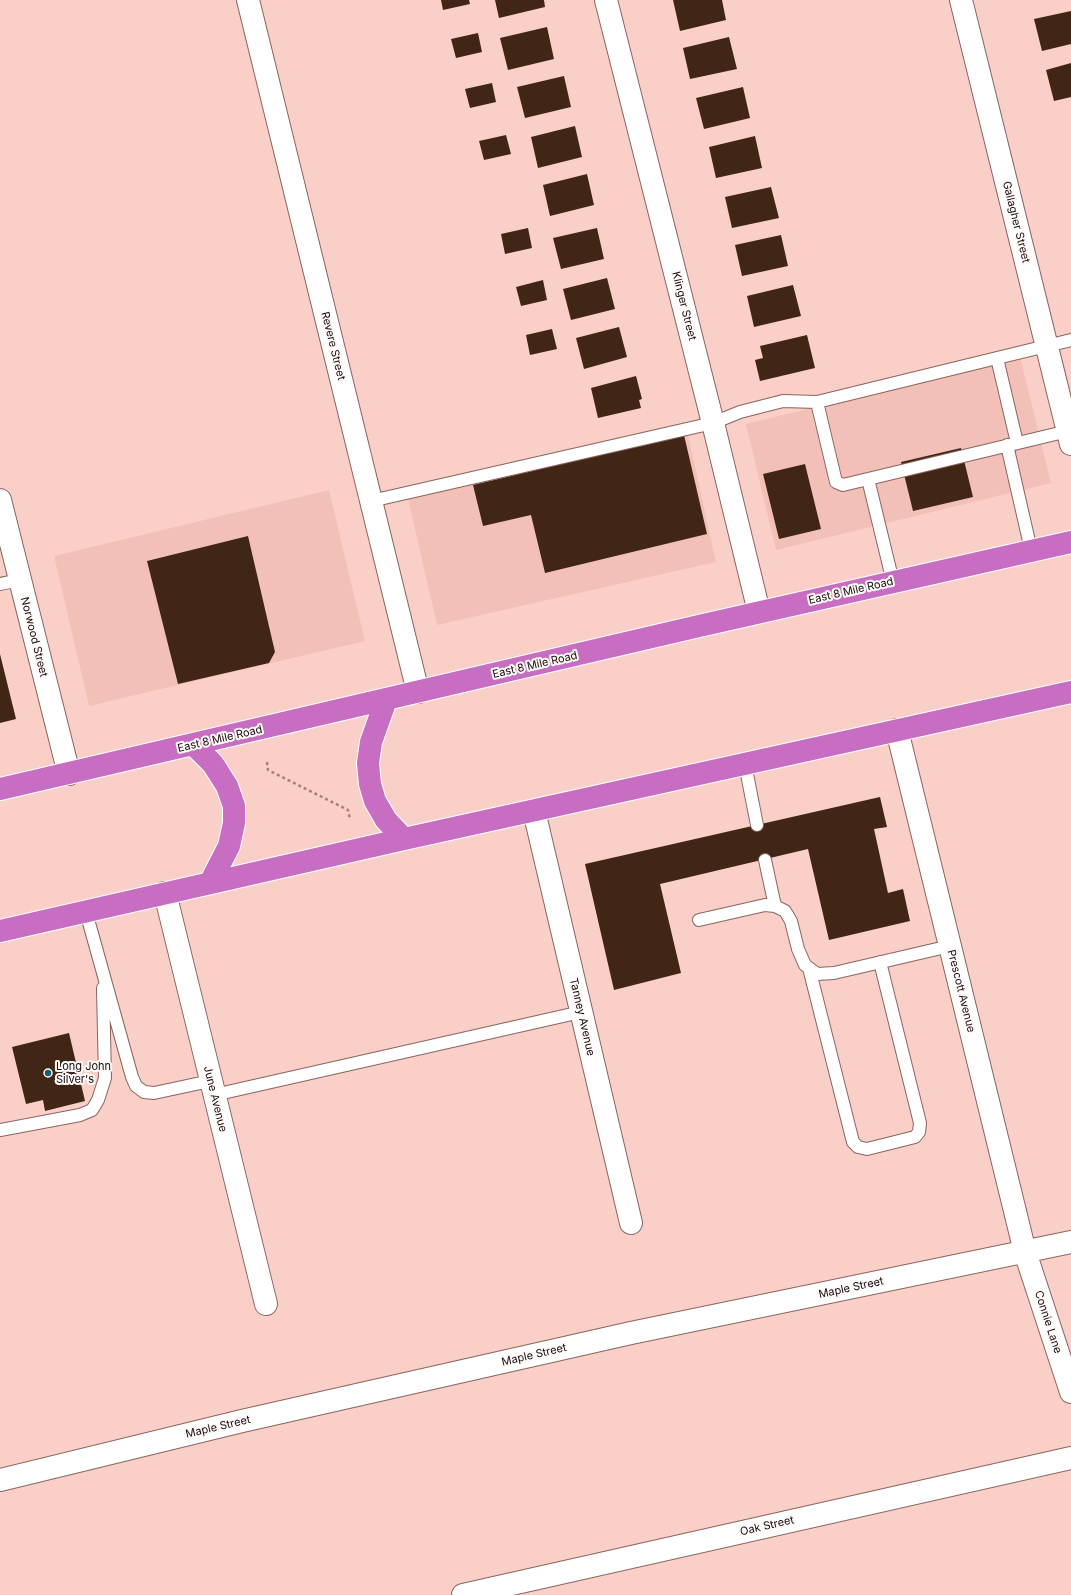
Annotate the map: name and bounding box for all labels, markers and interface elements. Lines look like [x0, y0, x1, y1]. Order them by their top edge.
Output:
street label: Gallagher Street [999, 180, 1033, 264]
street label: Klinger Street [669, 270, 699, 342]
street label: Revere Street [318, 310, 348, 382]
street label: East 8 Mile Road [807, 575, 895, 607]
street label: Norwood Street [18, 596, 50, 678]
street label: East 8 Mile Road [491, 649, 579, 681]
street label: East 8 Mile Road [176, 723, 264, 755]
street label: Prescott Avenue [944, 948, 978, 1034]
street label: Tanney Avenue [567, 977, 597, 1057]
place label: Long John Silver's [56, 1060, 111, 1086]
street label: June Avenue [200, 1065, 230, 1133]
marker: Long John Silver's [43, 1068, 53, 1078]
street label: Maple Street [817, 1275, 885, 1301]
street label: Connie Lane [1032, 1289, 1064, 1355]
street label: Maple Street [500, 1341, 568, 1369]
street label: Maple Street [184, 1413, 252, 1441]
street label: Oak Street [739, 1513, 795, 1539]

